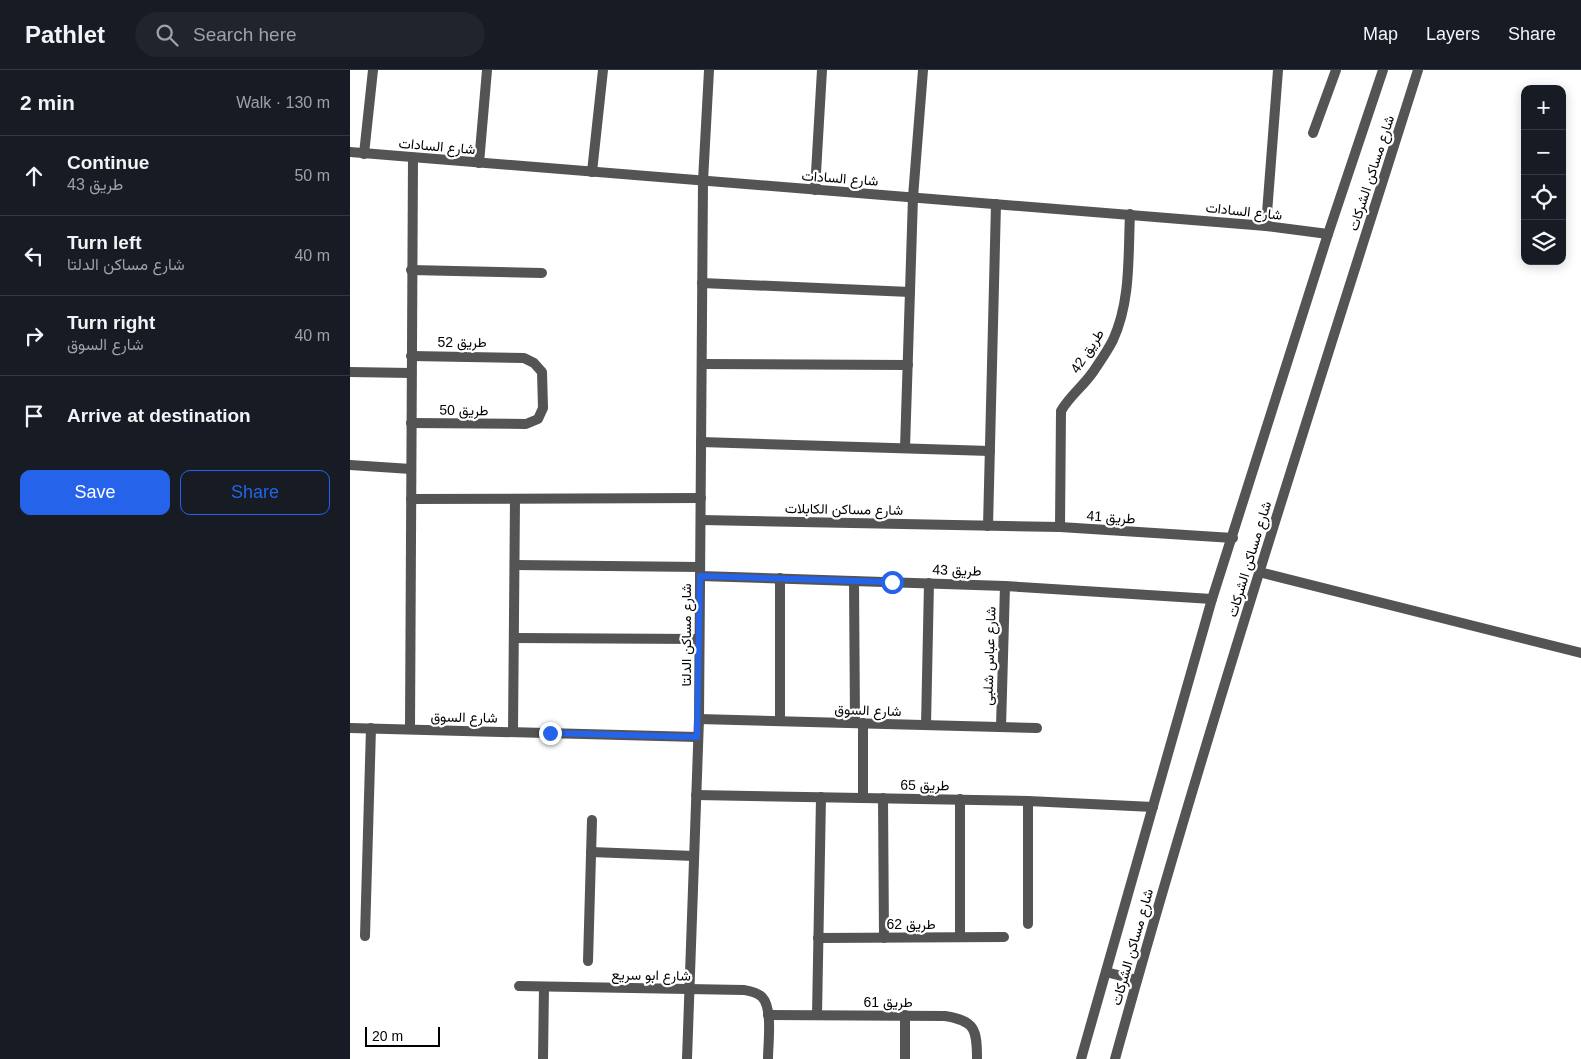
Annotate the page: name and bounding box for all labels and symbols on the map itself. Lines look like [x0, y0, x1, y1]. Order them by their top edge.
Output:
street label: شارع مساكن الشركات [1345, 113, 1400, 234]
street label: شارع السادات [398, 135, 476, 160]
street label: شارع السادات [801, 167, 879, 192]
street label: شارع السادات [1205, 199, 1283, 226]
street label: طريق 42 [1067, 326, 1108, 377]
street label: طريق 52 [437, 334, 487, 351]
street label: طريق 50 [439, 402, 489, 419]
street label: شارع مساكن الشركات [1224, 499, 1277, 620]
street label: شارع مساكن الكابلات [785, 500, 903, 521]
street label: طريق 41 [1086, 507, 1136, 528]
street label: طريق 43 [932, 561, 982, 580]
route start [881, 571, 904, 594]
street label: شارع مساكن الدلتا [678, 584, 697, 686]
street label: شارع عباس شلبى [979, 606, 1002, 706]
street label: شارع السوق [834, 701, 902, 722]
street label: شارع السوق [430, 708, 498, 729]
route end [539, 722, 562, 745]
street label: طريق 65 [900, 777, 950, 794]
street label: شارع مساكن الشركات [1108, 887, 1159, 1008]
street label: طريق 62 [886, 916, 936, 933]
street label: شارع ابو سريع [611, 966, 691, 987]
street label: طريق 61 [863, 994, 913, 1011]
scale bar [365, 1024, 440, 1047]

